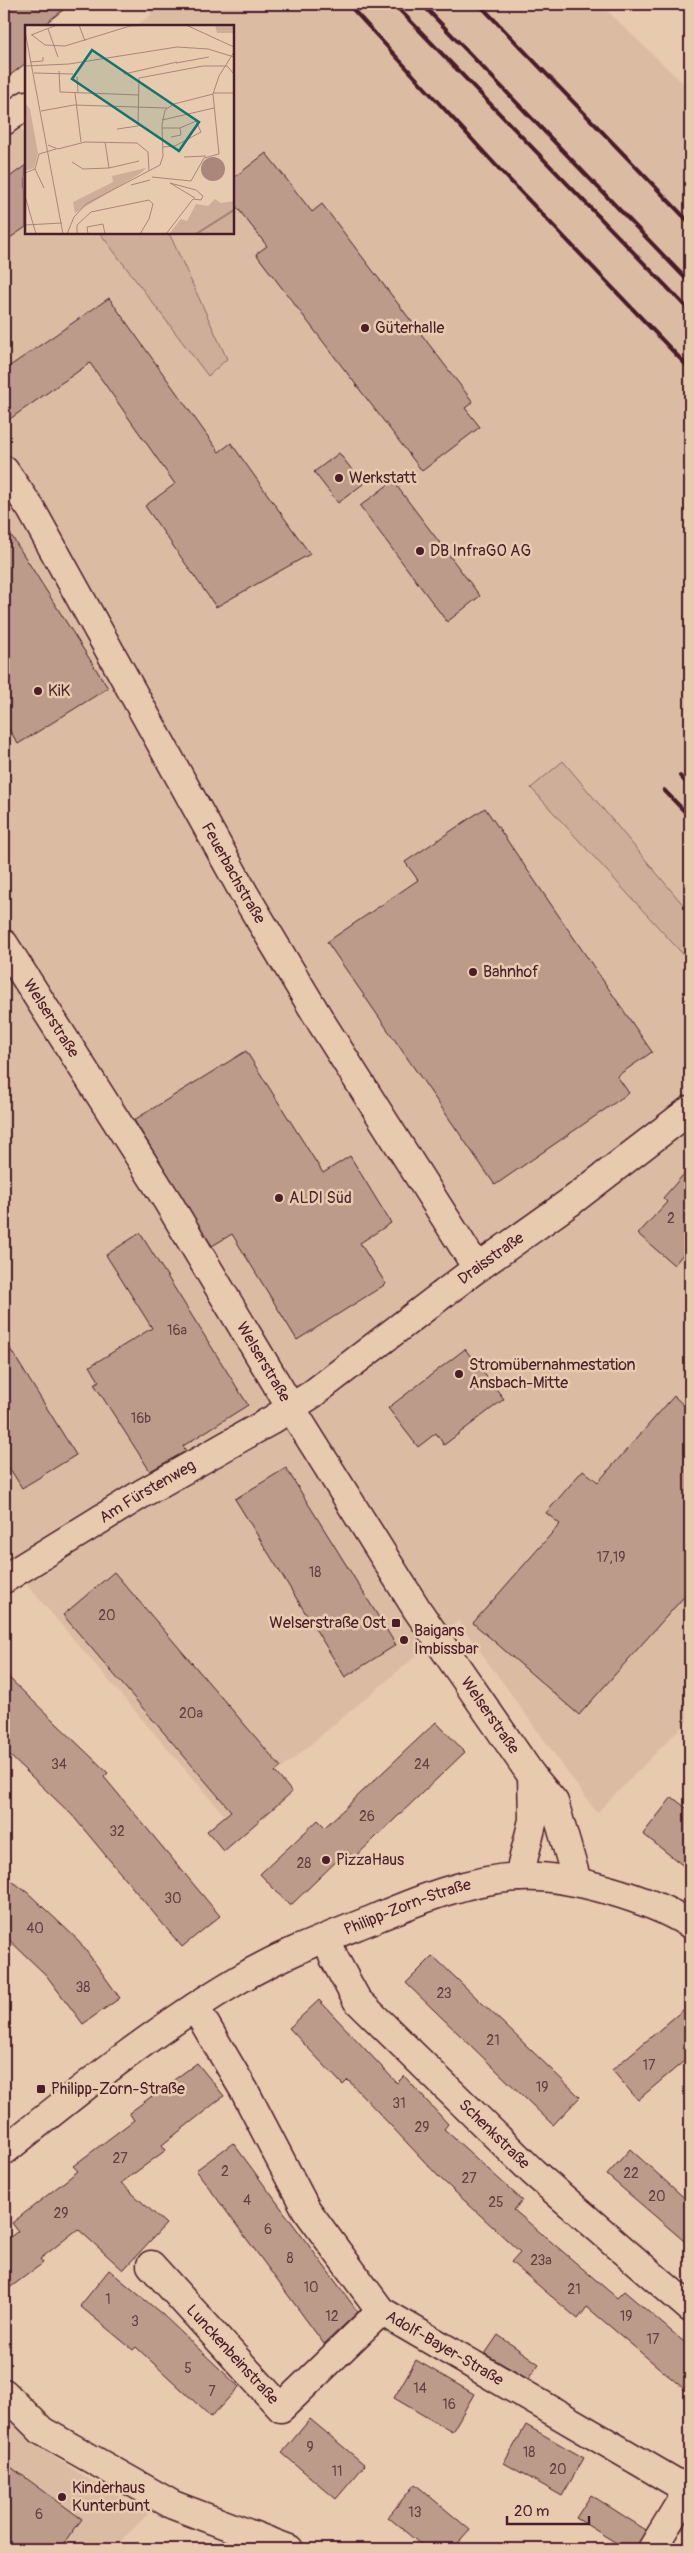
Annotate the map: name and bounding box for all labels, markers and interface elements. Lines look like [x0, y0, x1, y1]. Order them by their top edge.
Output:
inset map [25, 25, 234, 234]
place label: Güterhalle [375, 318, 445, 338]
marker: Güterhalle [359, 322, 371, 334]
place label: Werkstatt [349, 468, 417, 488]
marker: Werkstatt [333, 472, 345, 484]
place label: DB InfraGO AG [430, 541, 531, 561]
marker: DB InfraGO AG [414, 545, 426, 557]
place label: KiK [48, 681, 70, 701]
marker: KiK [32, 685, 44, 697]
street label: Feuerbachstraße [197, 819, 270, 927]
place label: Bahnhof [483, 962, 539, 982]
marker: Bahnhof [467, 966, 479, 978]
street label: Welserstraße [19, 975, 84, 1062]
place label: ALDI Süd [289, 1188, 352, 1208]
marker: ALDI Süd [273, 1192, 285, 1204]
house number: 2 [667, 1210, 675, 1227]
street label: Draisstraße [454, 1228, 528, 1289]
street label: Welserstraße [232, 1318, 295, 1406]
house number: 16a [167, 1322, 187, 1339]
place label: Stromübernahmestation Ansbach-Mitte [469, 1355, 636, 1393]
marker: Stromübernahmestation Ansbach-Mitte [453, 1368, 465, 1380]
house number: 16b [131, 1410, 151, 1427]
street label: Am Fürstenweg [95, 1455, 199, 1528]
house number: 17,19 [596, 1549, 626, 1566]
house number: 18 [309, 1564, 321, 1581]
house number: 20 [98, 1607, 116, 1624]
place label: Welserstraße Ost [269, 1613, 387, 1633]
marker: Welserstraße Ost [390, 1617, 402, 1629]
place label: Baigans Imbissbar [414, 1621, 479, 1659]
marker: Baigans Imbissbar [398, 1634, 410, 1646]
street label: Welserstraße [456, 1673, 524, 1758]
house number: 20a [179, 1705, 203, 1722]
house number: 34 [51, 1756, 67, 1773]
house number: 24 [414, 1756, 430, 1773]
house number: 26 [359, 1808, 375, 1825]
house number: 32 [109, 1823, 125, 1840]
place label: PizzaHaus [336, 1850, 404, 1870]
marker: PizzaHaus [320, 1854, 332, 1866]
house number: 28 [297, 1855, 311, 1872]
street label: Philipp-Zorn-Straße [341, 1875, 473, 1940]
house number: 30 [164, 1890, 182, 1907]
house number: 40 [26, 1920, 44, 1937]
house number: 38 [76, 1979, 90, 1996]
house number: 23 [436, 1985, 452, 2002]
house number: 21 [486, 2032, 500, 2049]
house number: 17 [643, 2057, 656, 2074]
place label: Philipp-Zorn-Straße [51, 2079, 185, 2099]
house number: 19 [536, 2079, 548, 2096]
marker: Philipp-Zorn-Straße [35, 2083, 47, 2095]
house number: 31 [392, 2095, 406, 2112]
street label: Schenkstraße [454, 2095, 534, 2173]
house number: 29 [414, 2119, 430, 2136]
house number: 27 [112, 2150, 128, 2167]
house number: 2 [221, 2163, 229, 2180]
house number: 22 [623, 2165, 639, 2182]
house number: 27 [461, 2170, 477, 2187]
house number: 20 [648, 2188, 666, 2205]
house number: 4 [243, 2192, 251, 2209]
house number: 25 [488, 2194, 504, 2211]
house number: 29 [53, 2205, 69, 2222]
house number: 6 [264, 2221, 272, 2238]
house number: 8 [286, 2250, 294, 2267]
house number: 23a [530, 2252, 552, 2269]
house number: 10 [303, 2279, 319, 2296]
house number: 21 [567, 2281, 581, 2298]
house number: 1 [105, 2291, 111, 2308]
street label: Lunckenbeinstraße [182, 2300, 283, 2409]
street label: Adolf-Bayer-Straße [382, 2306, 507, 2390]
house number: 12 [325, 2308, 339, 2325]
house number: 19 [620, 2308, 632, 2325]
house number: 3 [131, 2313, 139, 2330]
house number: 17 [647, 2331, 660, 2348]
house number: 5 [184, 2360, 192, 2377]
house number: 14 [413, 2380, 427, 2397]
house number: 7 [208, 2383, 216, 2400]
house number: 16 [442, 2396, 456, 2413]
house number: 9 [306, 2439, 314, 2456]
house number: 18 [523, 2444, 535, 2461]
house number: 20 [549, 2461, 567, 2478]
house number: 11 [332, 2463, 342, 2480]
place label: Kinderhaus Kunterbunt [72, 2478, 150, 2516]
marker: Kinderhaus Kunterbunt [56, 2491, 68, 2503]
scale bar [507, 2493, 589, 2525]
text: 20 m [514, 2502, 549, 2521]
house number: 13 [408, 2504, 422, 2521]
house number: 6 [35, 2506, 43, 2523]

